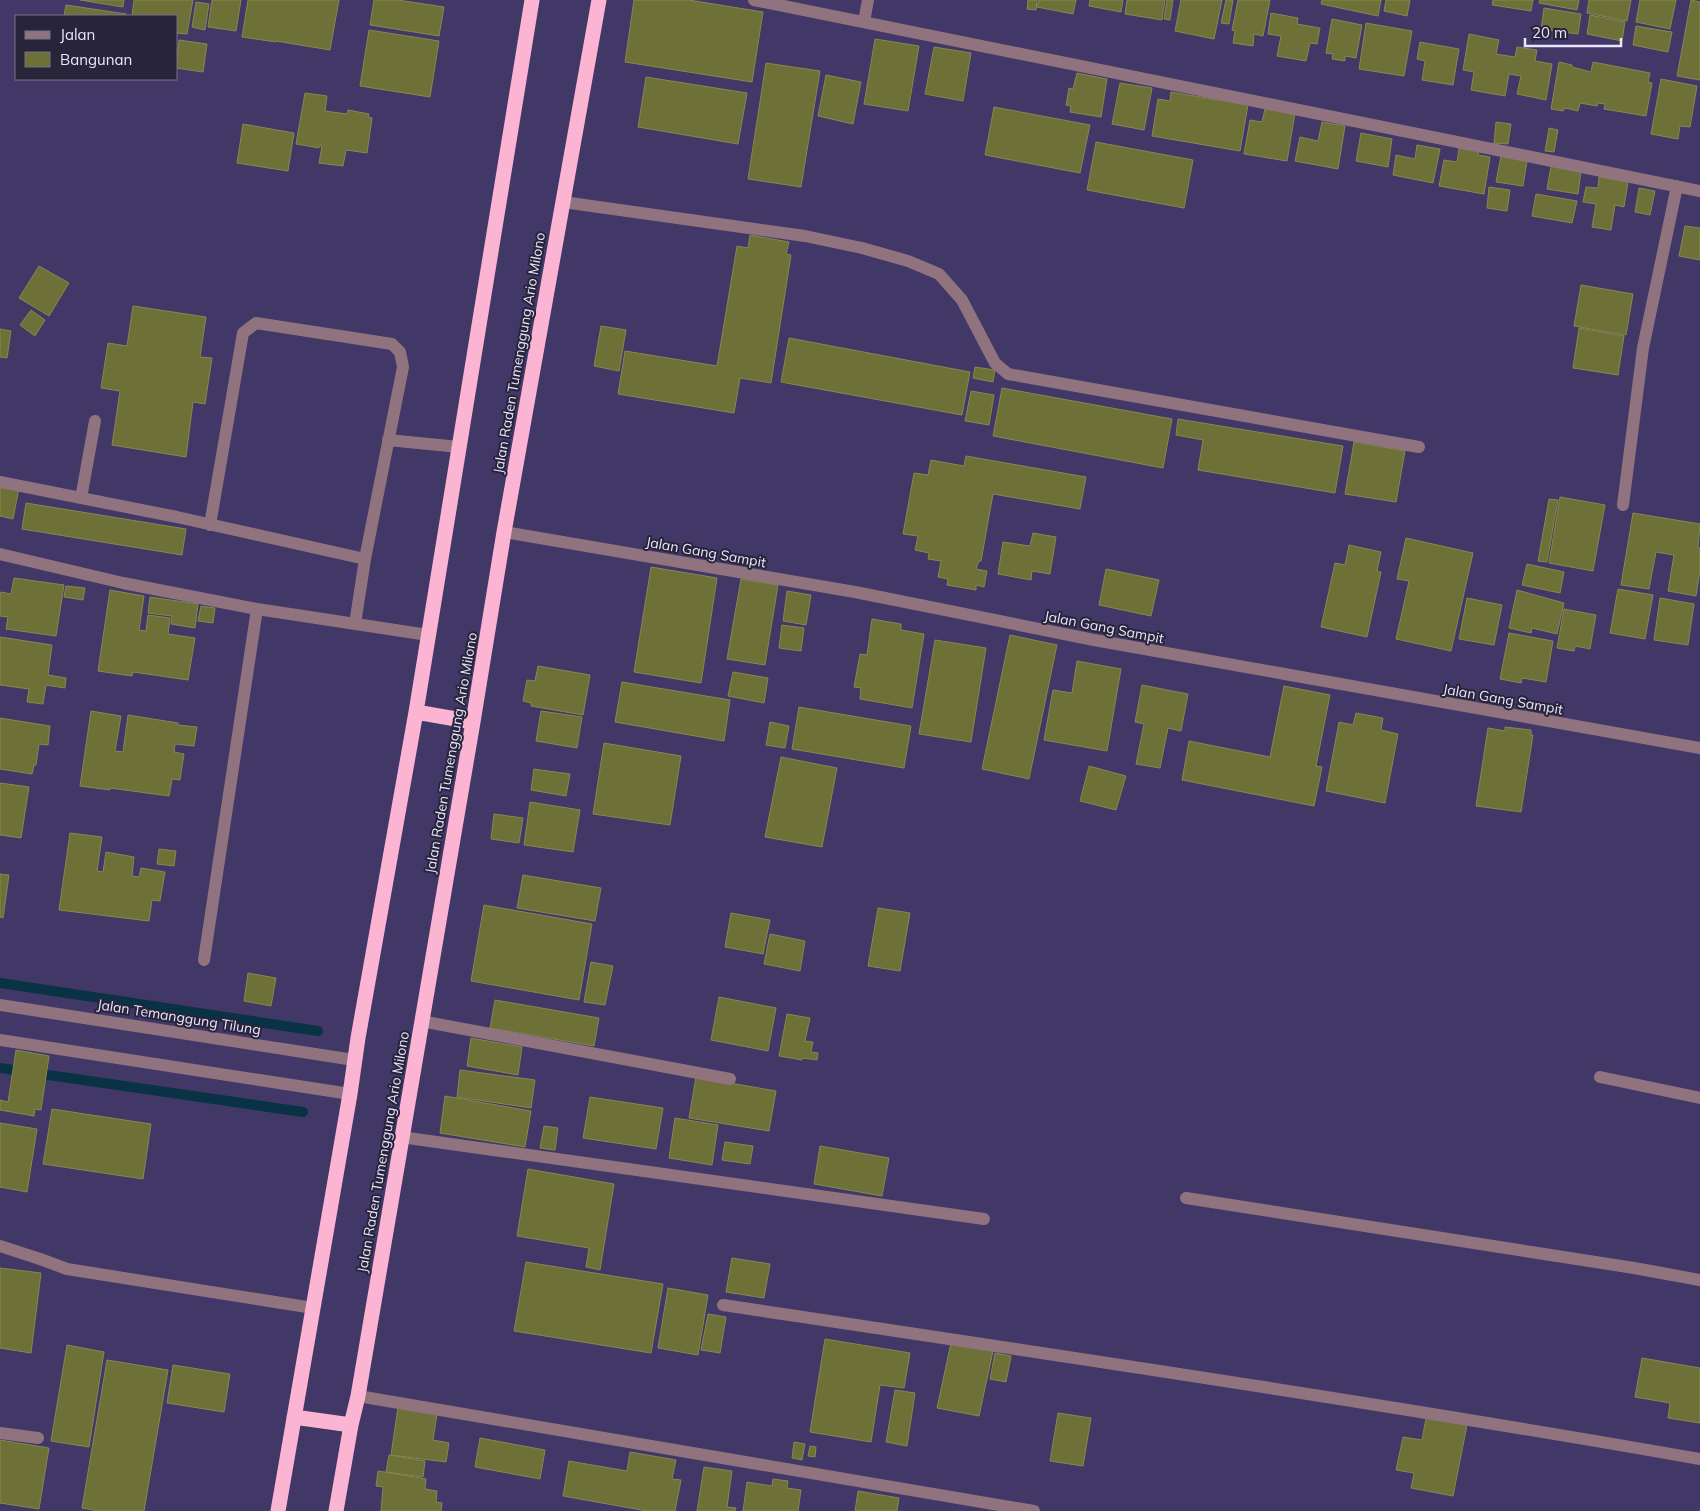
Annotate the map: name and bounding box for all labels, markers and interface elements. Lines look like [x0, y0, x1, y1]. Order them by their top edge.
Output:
legend [15, 15, 178, 80]
scale bar [1525, 15, 1621, 47]
text: 20 m [1532, 23, 1567, 42]
text: Jalan [60, 25, 95, 44]
text: Bangunan [60, 50, 132, 69]
street label: Jalan Raden Tumenggung Ario Milono [489, 231, 549, 475]
street label: Jalan Gang Sampit [645, 533, 768, 571]
street label: Jalan Gang Sampit [1043, 607, 1165, 647]
street label: Jalan Raden Tumenggung Ario Milono [421, 631, 481, 875]
street label: Jalan Gang Sampit [1442, 680, 1565, 718]
street label: Jalan Temanggung Tilung [96, 995, 262, 1039]
street label: Jalan Raden Tumenggung Ario Milono [353, 1030, 413, 1274]

